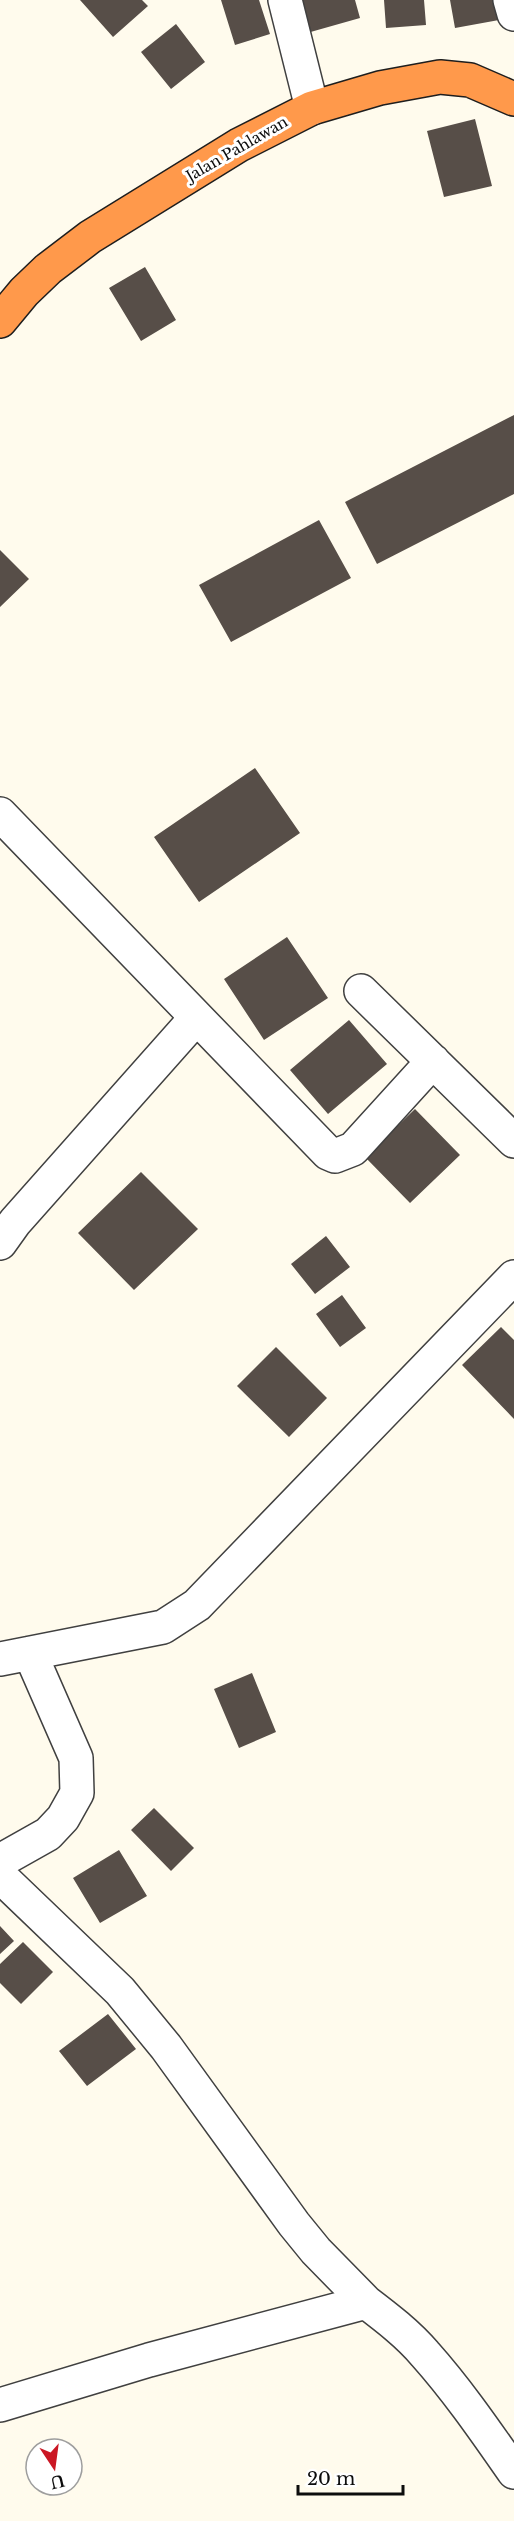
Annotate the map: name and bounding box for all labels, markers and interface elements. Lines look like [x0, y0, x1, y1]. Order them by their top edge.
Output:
street label: Jalan Pahlawan [181, 112, 291, 186]
north arrow [24, 2437, 84, 2497]
scale bar [298, 2458, 403, 2496]
text: 20 m [307, 2468, 355, 2490]
text: U [48, 2470, 66, 2493]

